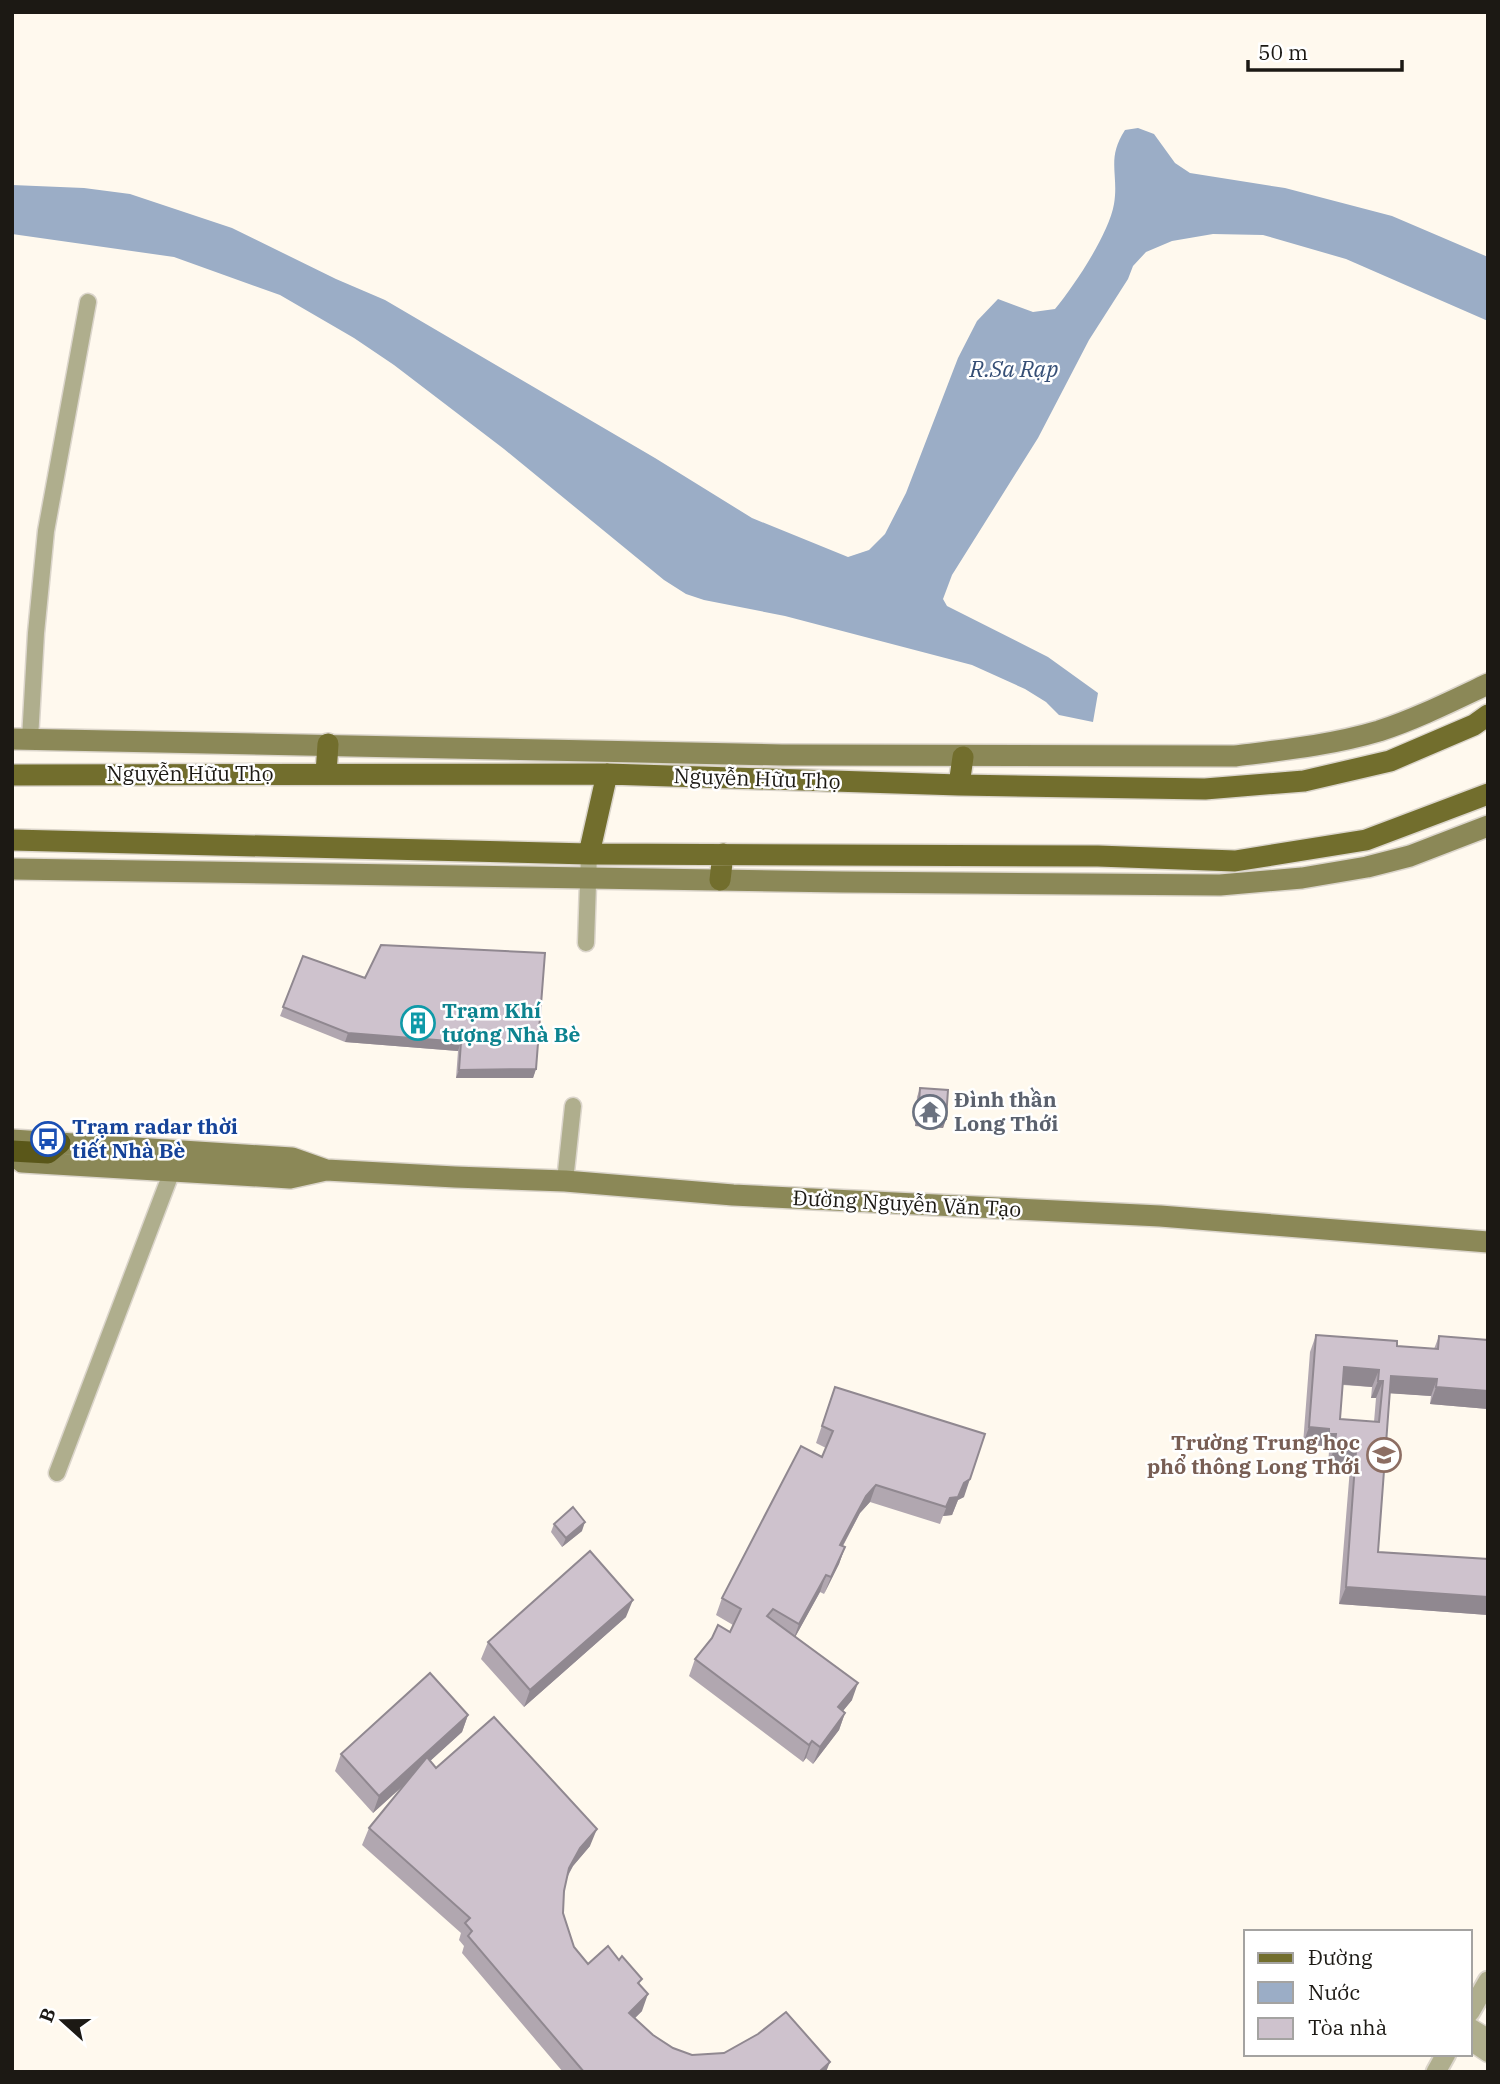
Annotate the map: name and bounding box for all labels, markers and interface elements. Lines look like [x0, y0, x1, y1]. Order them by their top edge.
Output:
scale bar [1248, 28, 1402, 72]
text: 50 m [1258, 38, 1308, 66]
water label: R.Sa Rạp [969, 353, 1058, 383]
street label: Nguyễn Hữu Thọ [106, 759, 274, 787]
street label: Nguyễn Hữu Thọ [673, 761, 841, 795]
place label: Trạm Khí tượng Nhà Bè [442, 996, 580, 1048]
building icon: Trạm Khí tượng Nhà Bè [399, 1004, 437, 1042]
place label: Đình thần Long Thới [954, 1085, 1058, 1137]
temple icon: Đình thần Long Thới [911, 1093, 949, 1131]
place label: Trạm radar thời tiết Nhà Bè [72, 1112, 238, 1164]
bus stop icon: Trạm radar thời tiết Nhà Bè [29, 1120, 67, 1158]
street label: Đường Nguyễn Văn Tạo [792, 1183, 1022, 1223]
place label: Trường Trung học phổ thông Long Thới [1147, 1428, 1360, 1480]
school or university icon: Trường Trung học phổ thông Long Thới [1365, 1436, 1403, 1474]
legend [1244, 1930, 1472, 2056]
text: Đường [1308, 1943, 1373, 1971]
text: Nước [1308, 1978, 1360, 2006]
north arrow [28, 1986, 98, 2056]
text: B [34, 2004, 61, 2025]
text: Tòa nhà [1308, 2013, 1387, 2041]

